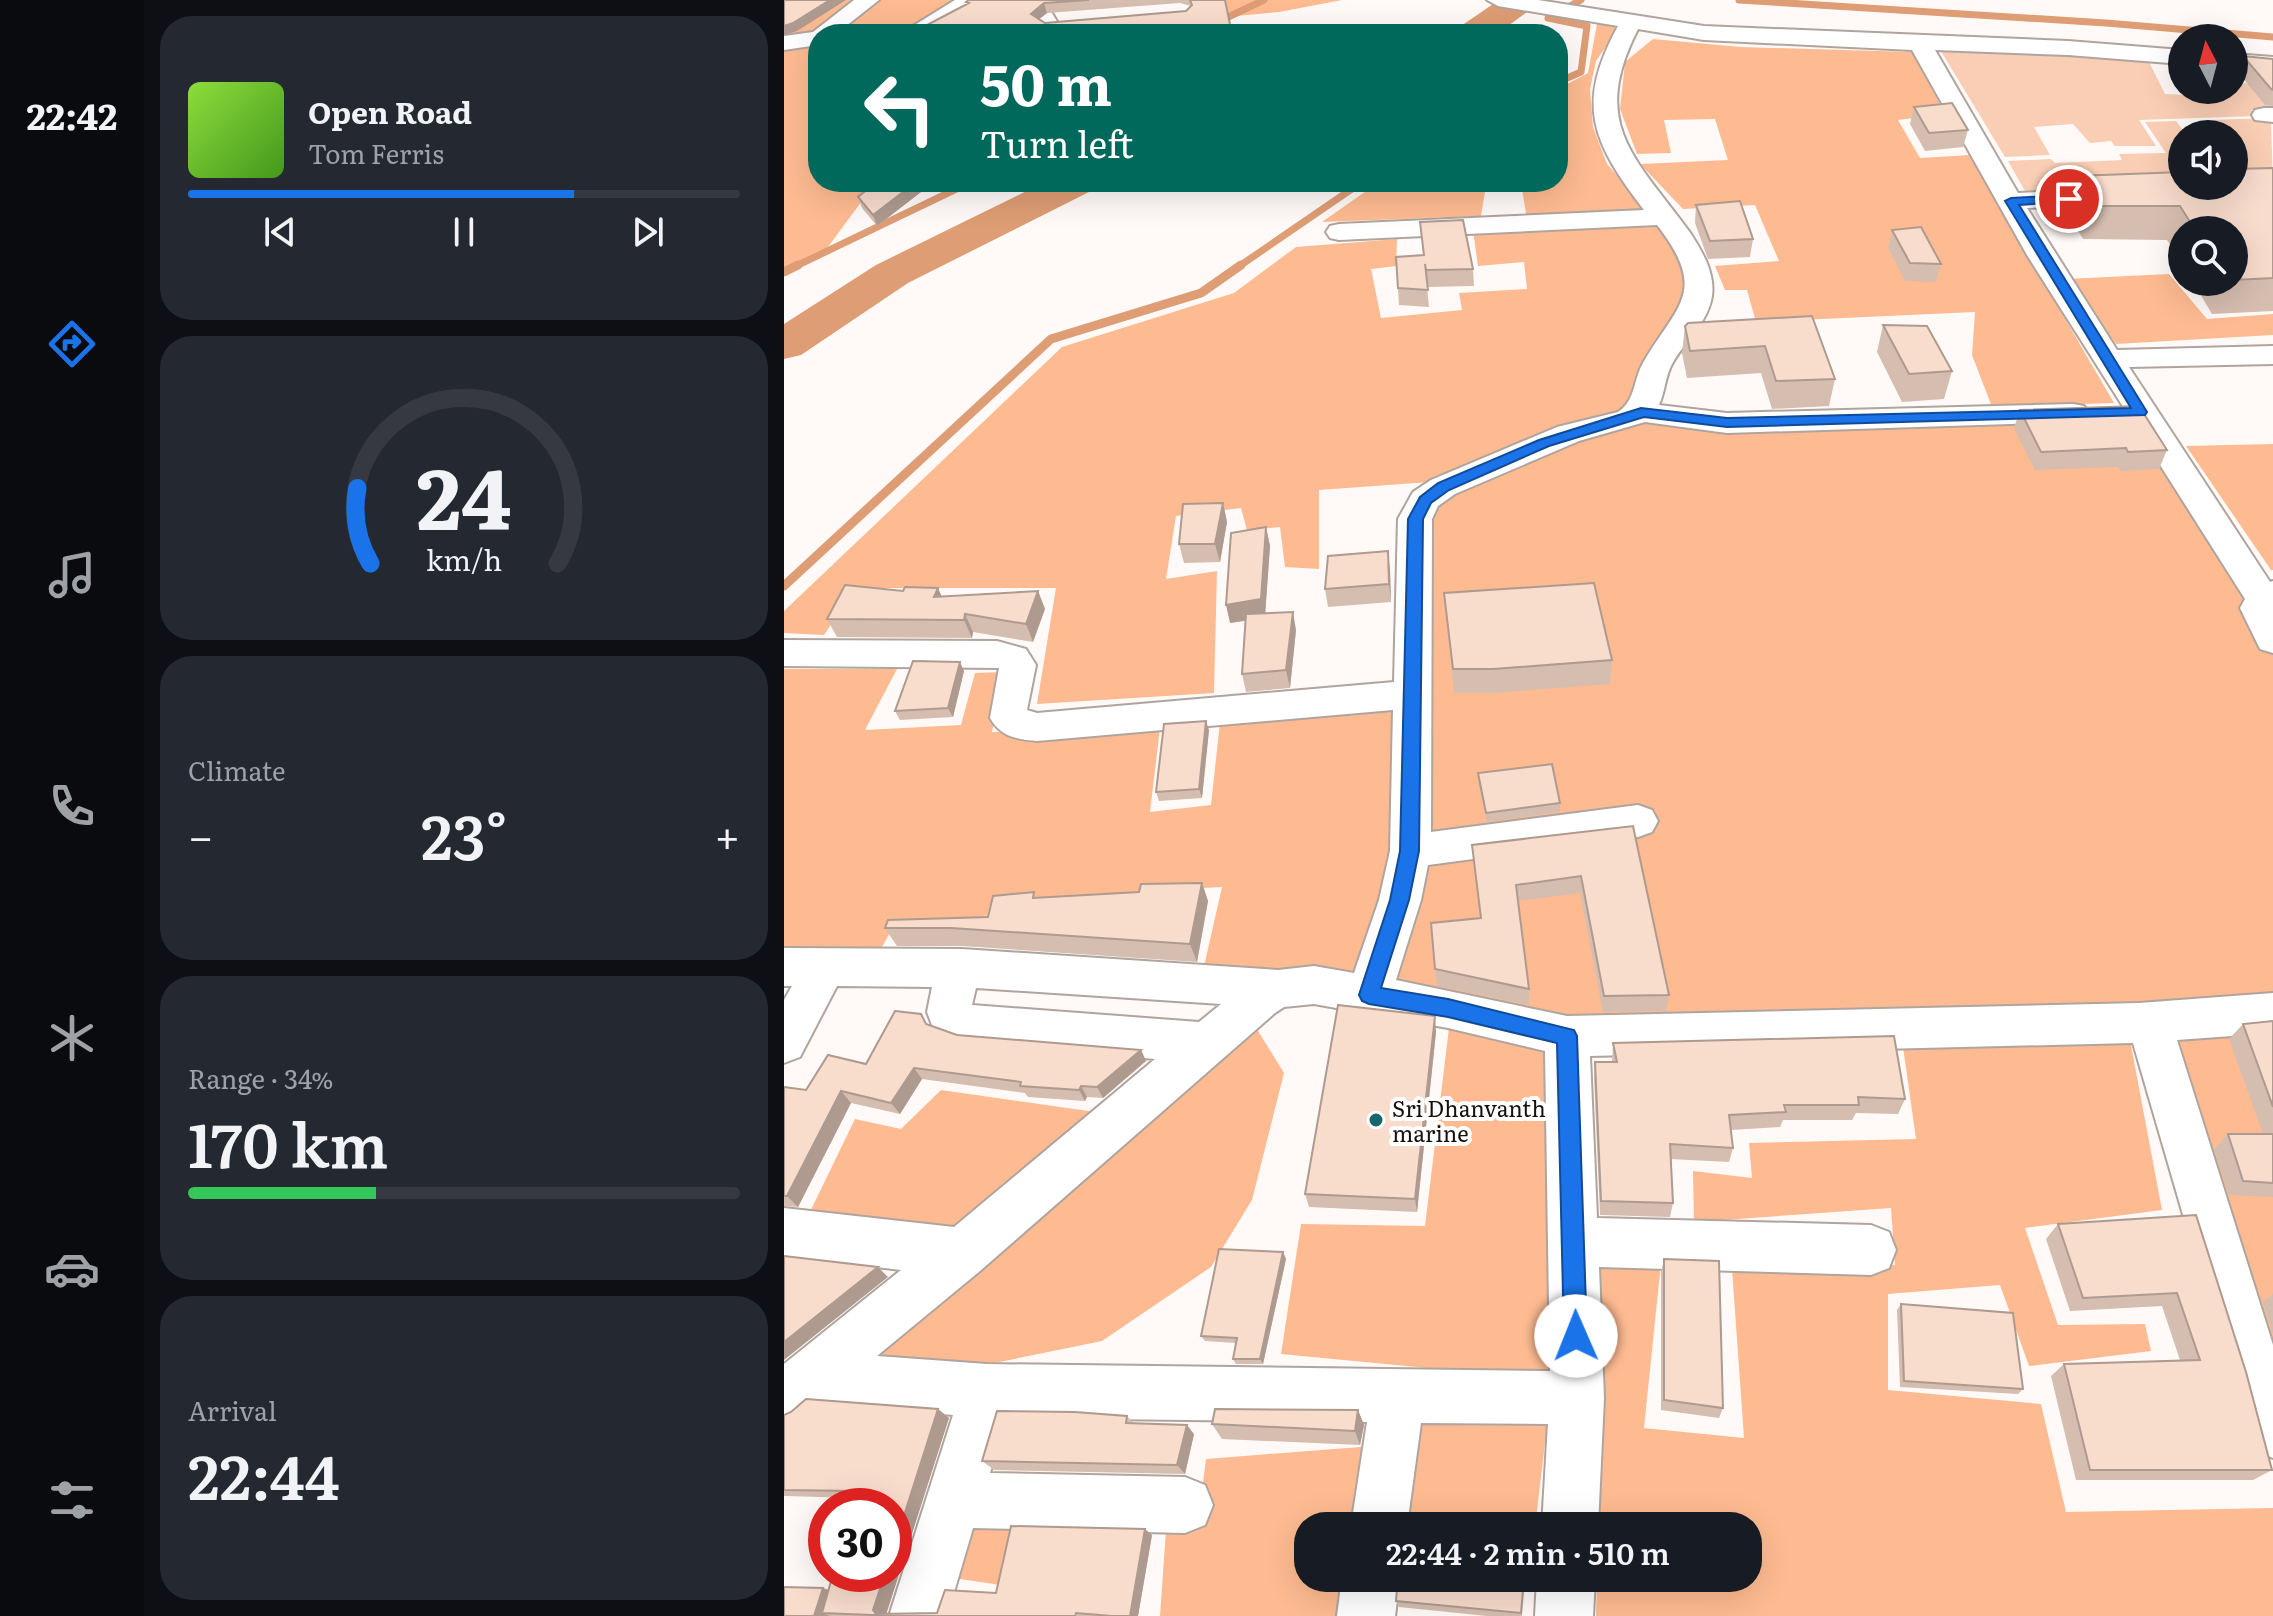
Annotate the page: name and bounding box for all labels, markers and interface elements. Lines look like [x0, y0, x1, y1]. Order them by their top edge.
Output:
north arrow [2168, 24, 2248, 104]
map controls [2168, 24, 2248, 296]
text: 50 m [980, 40, 1112, 123]
icon: left [848, 56, 952, 160]
text: 22:42 [27, 88, 117, 141]
text: Open Road [308, 89, 472, 133]
text: Turn left [980, 116, 1134, 169]
button: sound [2168, 120, 2248, 200]
text: Tom Ferris [308, 133, 444, 172]
pin [2035, 165, 2103, 233]
icon: arrive [2047, 177, 2091, 221]
icon: previous [258, 210, 302, 254]
icon: pause [442, 210, 486, 254]
icon: next [626, 210, 670, 254]
button: search [2168, 216, 2248, 296]
icon: directions [44, 316, 100, 372]
text: 24 [417, 432, 511, 556]
text: km/h [426, 537, 502, 580]
icon: music [44, 547, 100, 603]
text: Climate [188, 750, 286, 789]
icon: phone [44, 778, 100, 834]
text: 23° [421, 789, 507, 878]
text: − [188, 801, 214, 867]
text: + [714, 801, 740, 867]
icon: climate [44, 1010, 100, 1066]
text: Range · 34% [188, 1058, 333, 1097]
place label: Sri Dhanvanth marine [1392, 1091, 1546, 1149]
text: 170 km [188, 1097, 388, 1186]
marker: Sri Dhanvanth marine [1367, 1111, 1385, 1129]
icon: car [44, 1241, 100, 1297]
position arrow [1534, 1294, 1618, 1378]
text: Arrival [188, 1390, 277, 1429]
text: 22:44 [188, 1429, 340, 1518]
icon: filters [44, 1472, 100, 1528]
speed limit sign: 30 [808, 1488, 912, 1592]
text: 22:44 · 2 min · 510 m [1386, 1530, 1670, 1574]

